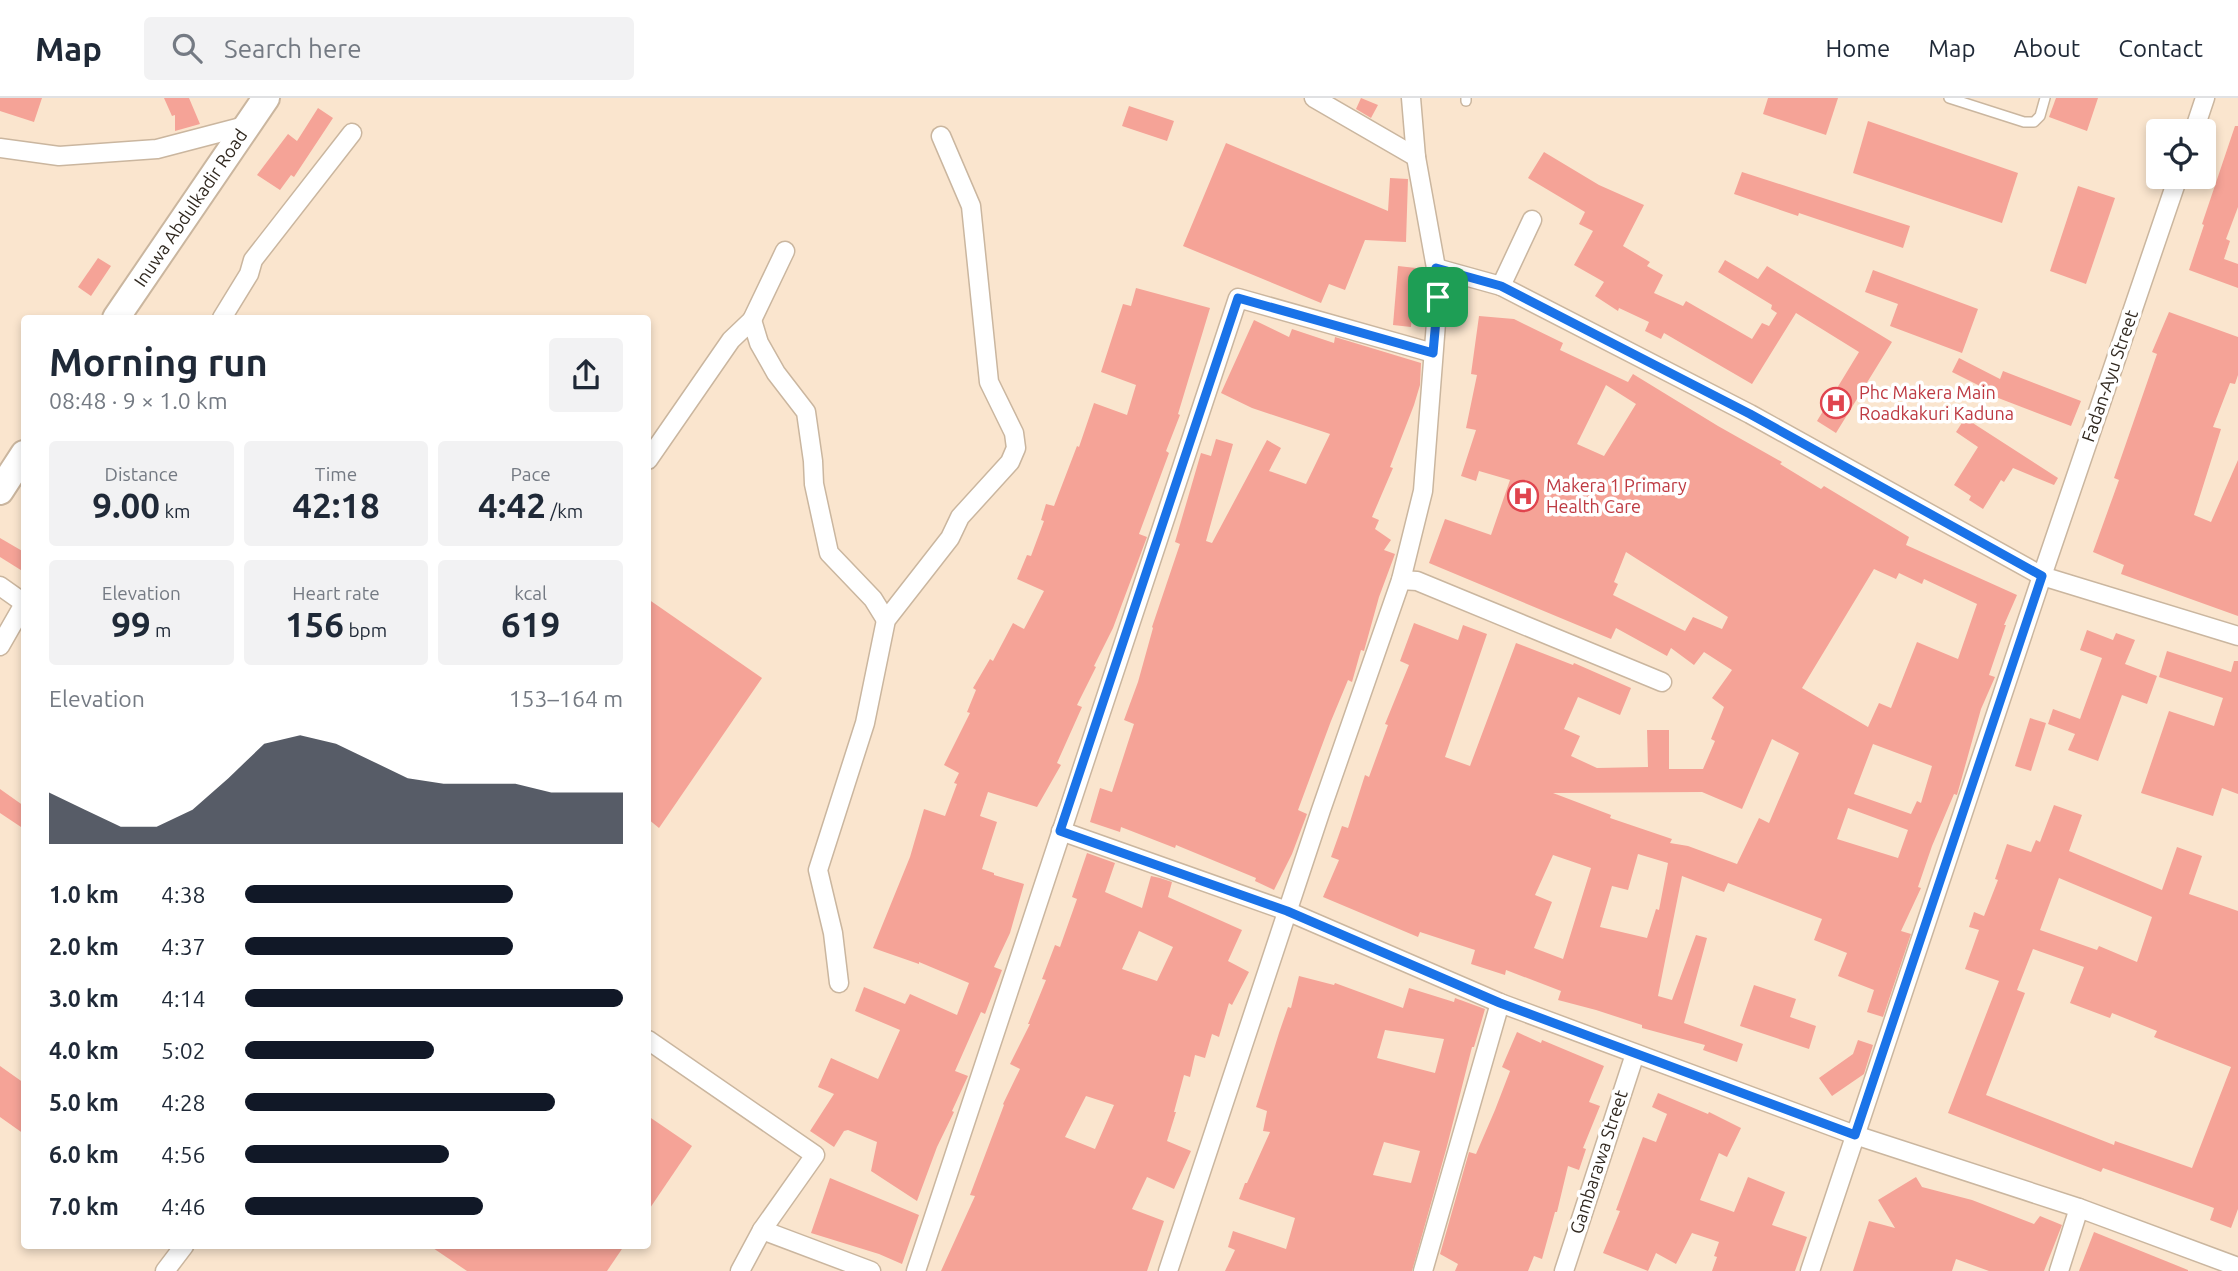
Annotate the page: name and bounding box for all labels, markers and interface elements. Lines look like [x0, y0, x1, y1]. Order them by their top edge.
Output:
search box [144, 17, 634, 80]
icon: search [168, 29, 206, 67]
text: Map [35, 30, 102, 67]
text: Search here [224, 34, 362, 63]
text: Home [1825, 35, 1890, 62]
text: Map [1928, 35, 1975, 62]
text: About [2013, 35, 2080, 62]
text: Contact [2118, 35, 2203, 62]
map controls [2146, 119, 2216, 189]
button: locate [2146, 119, 2216, 189]
street label: Inuwa Abdulkadir Road [129, 125, 251, 290]
pin [1408, 267, 1468, 327]
icon: arrive [1419, 278, 1457, 316]
street label: Fadan-Ayu Street [2077, 307, 2141, 444]
button: share [549, 338, 623, 412]
text: Morning run [49, 341, 268, 383]
place label: Phc Makera Main Roadkakuri Kaduna [1859, 382, 2014, 423]
hospital icon: Phc Makera Main Roadkakuri Kaduna [1819, 386, 1853, 420]
text: 08:48 · 9 × 1.0 km [49, 388, 228, 413]
text: Distance [105, 463, 178, 485]
text: Time [315, 463, 357, 485]
text: Pace [511, 463, 551, 485]
place label: Makera 1 Primary Health Care [1546, 475, 1687, 516]
hospital icon: Makera 1 Primary Health Care [1506, 479, 1540, 513]
text: 9.00 [92, 485, 160, 525]
text: 42:18 [292, 485, 380, 525]
text: 4:42 [478, 485, 546, 525]
text: km [160, 500, 190, 522]
text: /km [546, 500, 583, 522]
text: Elevation [102, 582, 181, 604]
text: Heart rate [292, 582, 380, 604]
text: kcal [514, 582, 547, 604]
text: 99 [111, 604, 151, 644]
text: 156 [285, 604, 344, 644]
text: 619 [501, 604, 560, 644]
text: m [151, 619, 171, 641]
text: bpm [344, 619, 387, 641]
text: Elevation [49, 686, 145, 711]
text: 153–164 m [509, 686, 623, 711]
text: 1.0 km [49, 882, 119, 907]
text: 4:38 [161, 882, 206, 907]
text: 2.0 km [49, 934, 119, 959]
text: 4:37 [161, 934, 206, 959]
text: 3.0 km [49, 986, 119, 1011]
text: 4:14 [161, 986, 206, 1011]
text: 4.0 km [49, 1038, 119, 1063]
text: 5:02 [161, 1038, 206, 1063]
street label: Gambarawa Street [1565, 1087, 1631, 1236]
text: 5.0 km [49, 1090, 119, 1115]
text: 4:28 [161, 1090, 206, 1115]
text: 6.0 km [49, 1142, 119, 1167]
text: 4:56 [161, 1142, 206, 1167]
text: 7.0 km [49, 1194, 119, 1219]
text: 4:46 [161, 1194, 206, 1219]

